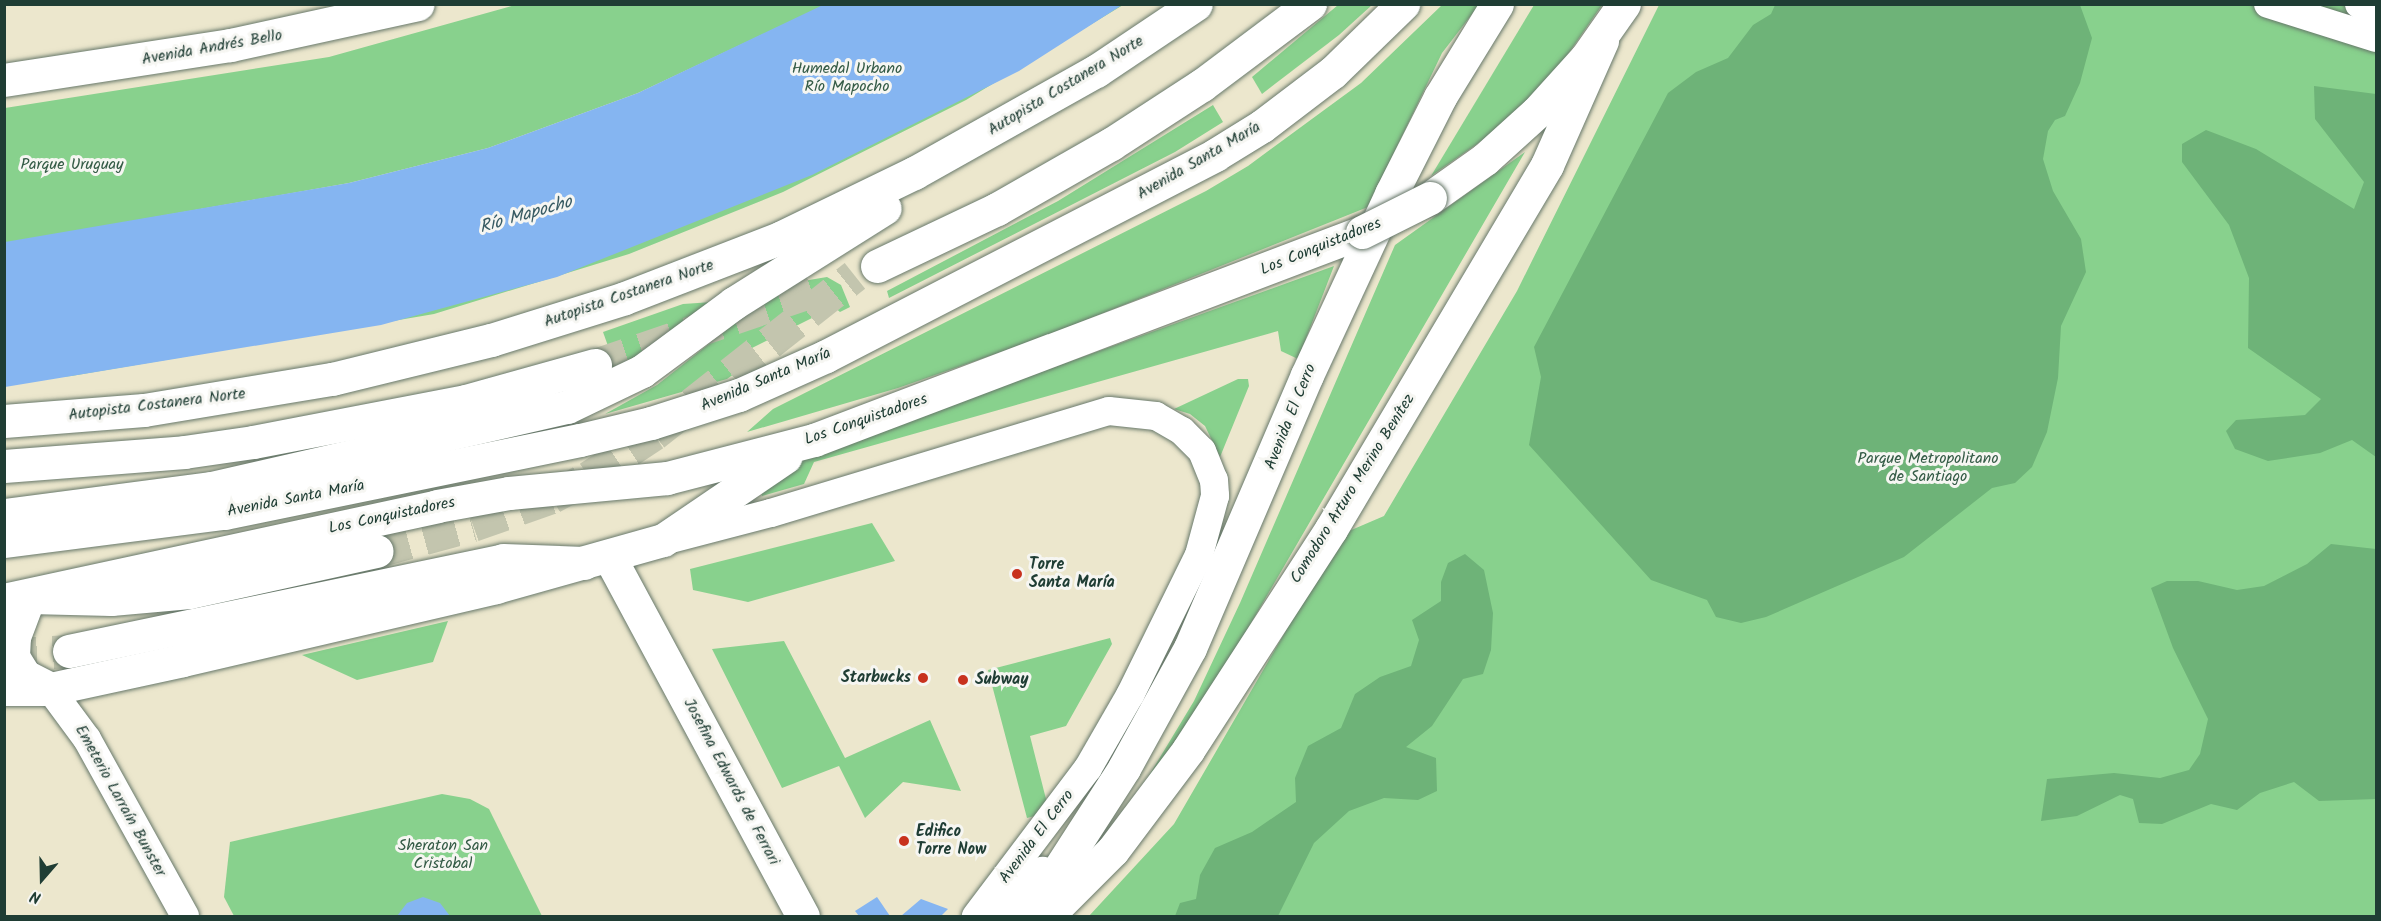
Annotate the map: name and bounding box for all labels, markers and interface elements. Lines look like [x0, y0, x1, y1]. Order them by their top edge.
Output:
street label: Avenida Andrés Bello [140, 26, 284, 70]
street label: Autopista Costanera Norte [985, 32, 1147, 140]
park label: Humedal Urbano Río Mapocho [792, 59, 902, 97]
street label: Avenida Santa María [1134, 118, 1264, 204]
park label: Parque Uruguay [20, 155, 124, 175]
water label: Río Mapocho [477, 192, 575, 240]
street label: Los Conquistadores [1258, 214, 1384, 280]
street label: Autopista Costanera Norte [542, 256, 716, 332]
street label: Avenida Santa María [698, 344, 834, 416]
street label: Avenida El Cerro [1261, 361, 1321, 473]
street label: Autopista Costanera Norte [67, 385, 247, 425]
street label: Los Conquistadores [802, 390, 930, 450]
street label: Comodoro Arturo Merino Benítez [1287, 391, 1419, 587]
park label: Parque Metropolitano de Santiago [1857, 449, 1999, 487]
street label: Avenida Santa María [226, 476, 366, 522]
street label: Los Conquistadores [327, 493, 457, 539]
place label: Torre Santa María [1029, 555, 1115, 593]
marker: Torre Santa María [1010, 567, 1024, 581]
place label: Starbucks [841, 668, 911, 688]
place label: Subway [975, 670, 1029, 690]
marker: Starbucks [916, 671, 930, 685]
marker: Subway [956, 673, 970, 687]
street label: Josefina Edwards de Ferrari [679, 695, 783, 869]
street label: Emeterio Larraín Bunster [70, 722, 170, 880]
street label: Avenida El Cerro [996, 786, 1078, 888]
place label: Edifico Torre Now [916, 822, 986, 860]
marker: Edifico Torre Now [897, 834, 911, 848]
park label: Sheraton San Cristobal [398, 836, 488, 874]
north arrow [12, 849, 72, 909]
text: N [27, 883, 45, 910]

